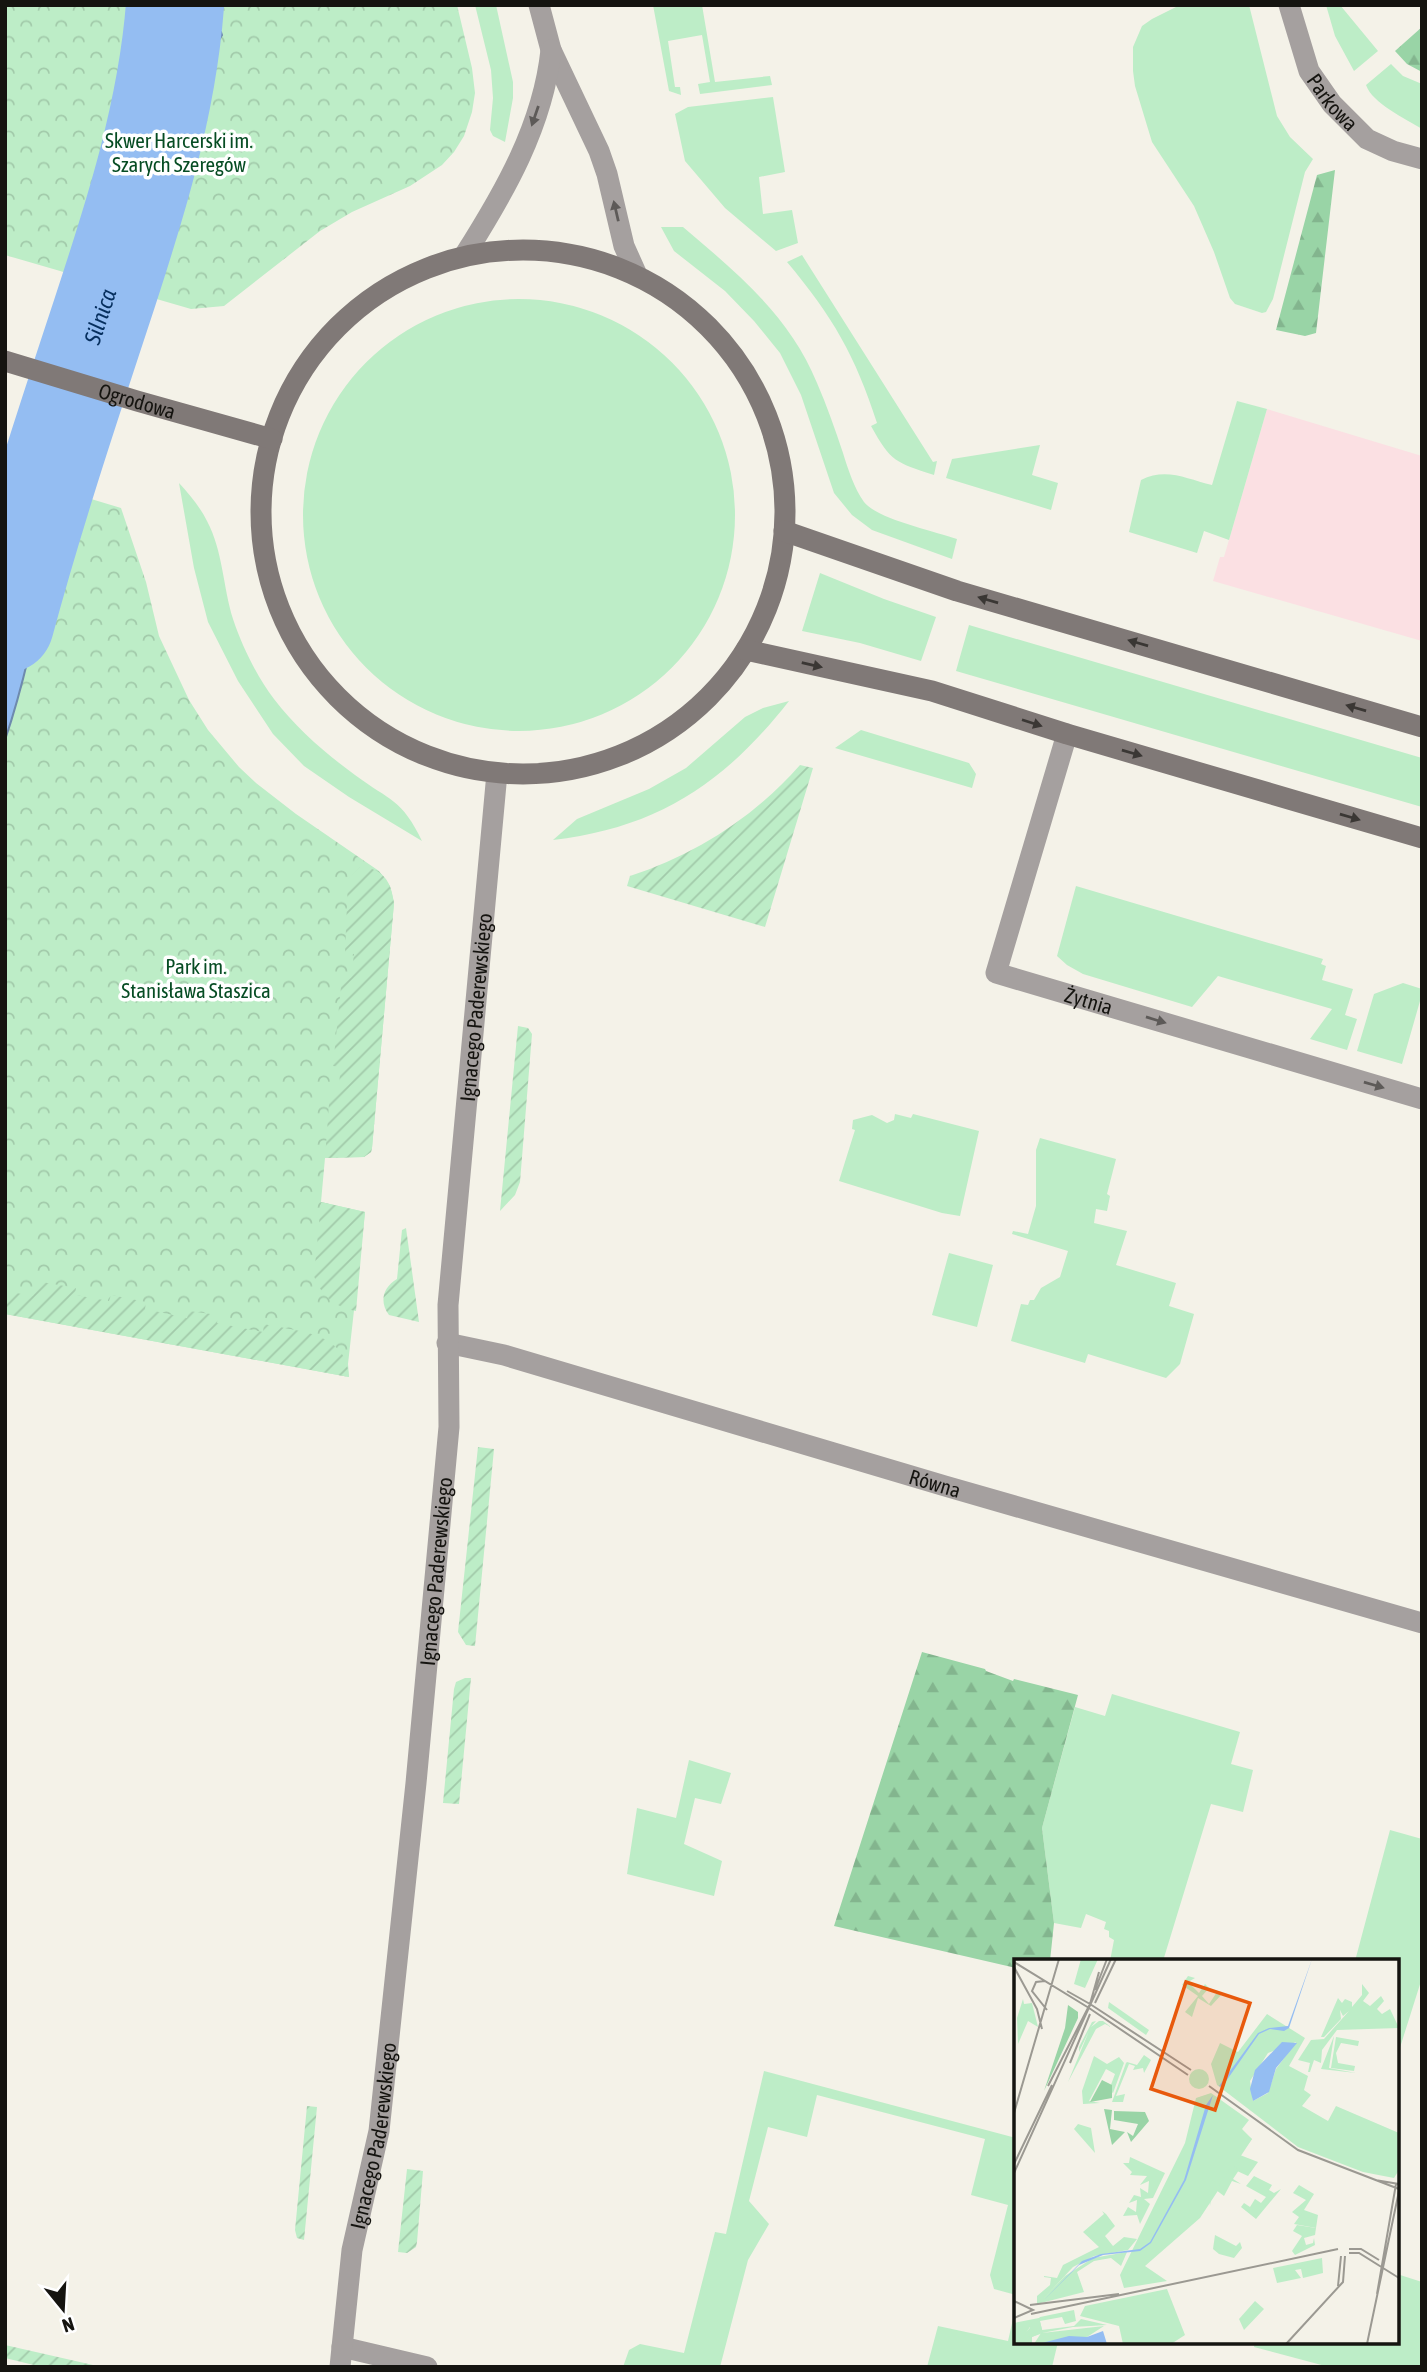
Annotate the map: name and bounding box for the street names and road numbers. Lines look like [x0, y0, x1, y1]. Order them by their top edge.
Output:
street label: Parkowa [1302, 69, 1363, 135]
street label: Ogrodowa [96, 378, 178, 423]
street label: Ignacego Paderewskiego [455, 912, 496, 1103]
street label: Żytnia [1062, 982, 1116, 1019]
street label: Równa [906, 1464, 964, 1502]
street label: Ignacego Paderewskiego [415, 1476, 456, 1667]
street label: Ignacego Paderewskiego [345, 2041, 400, 2231]

